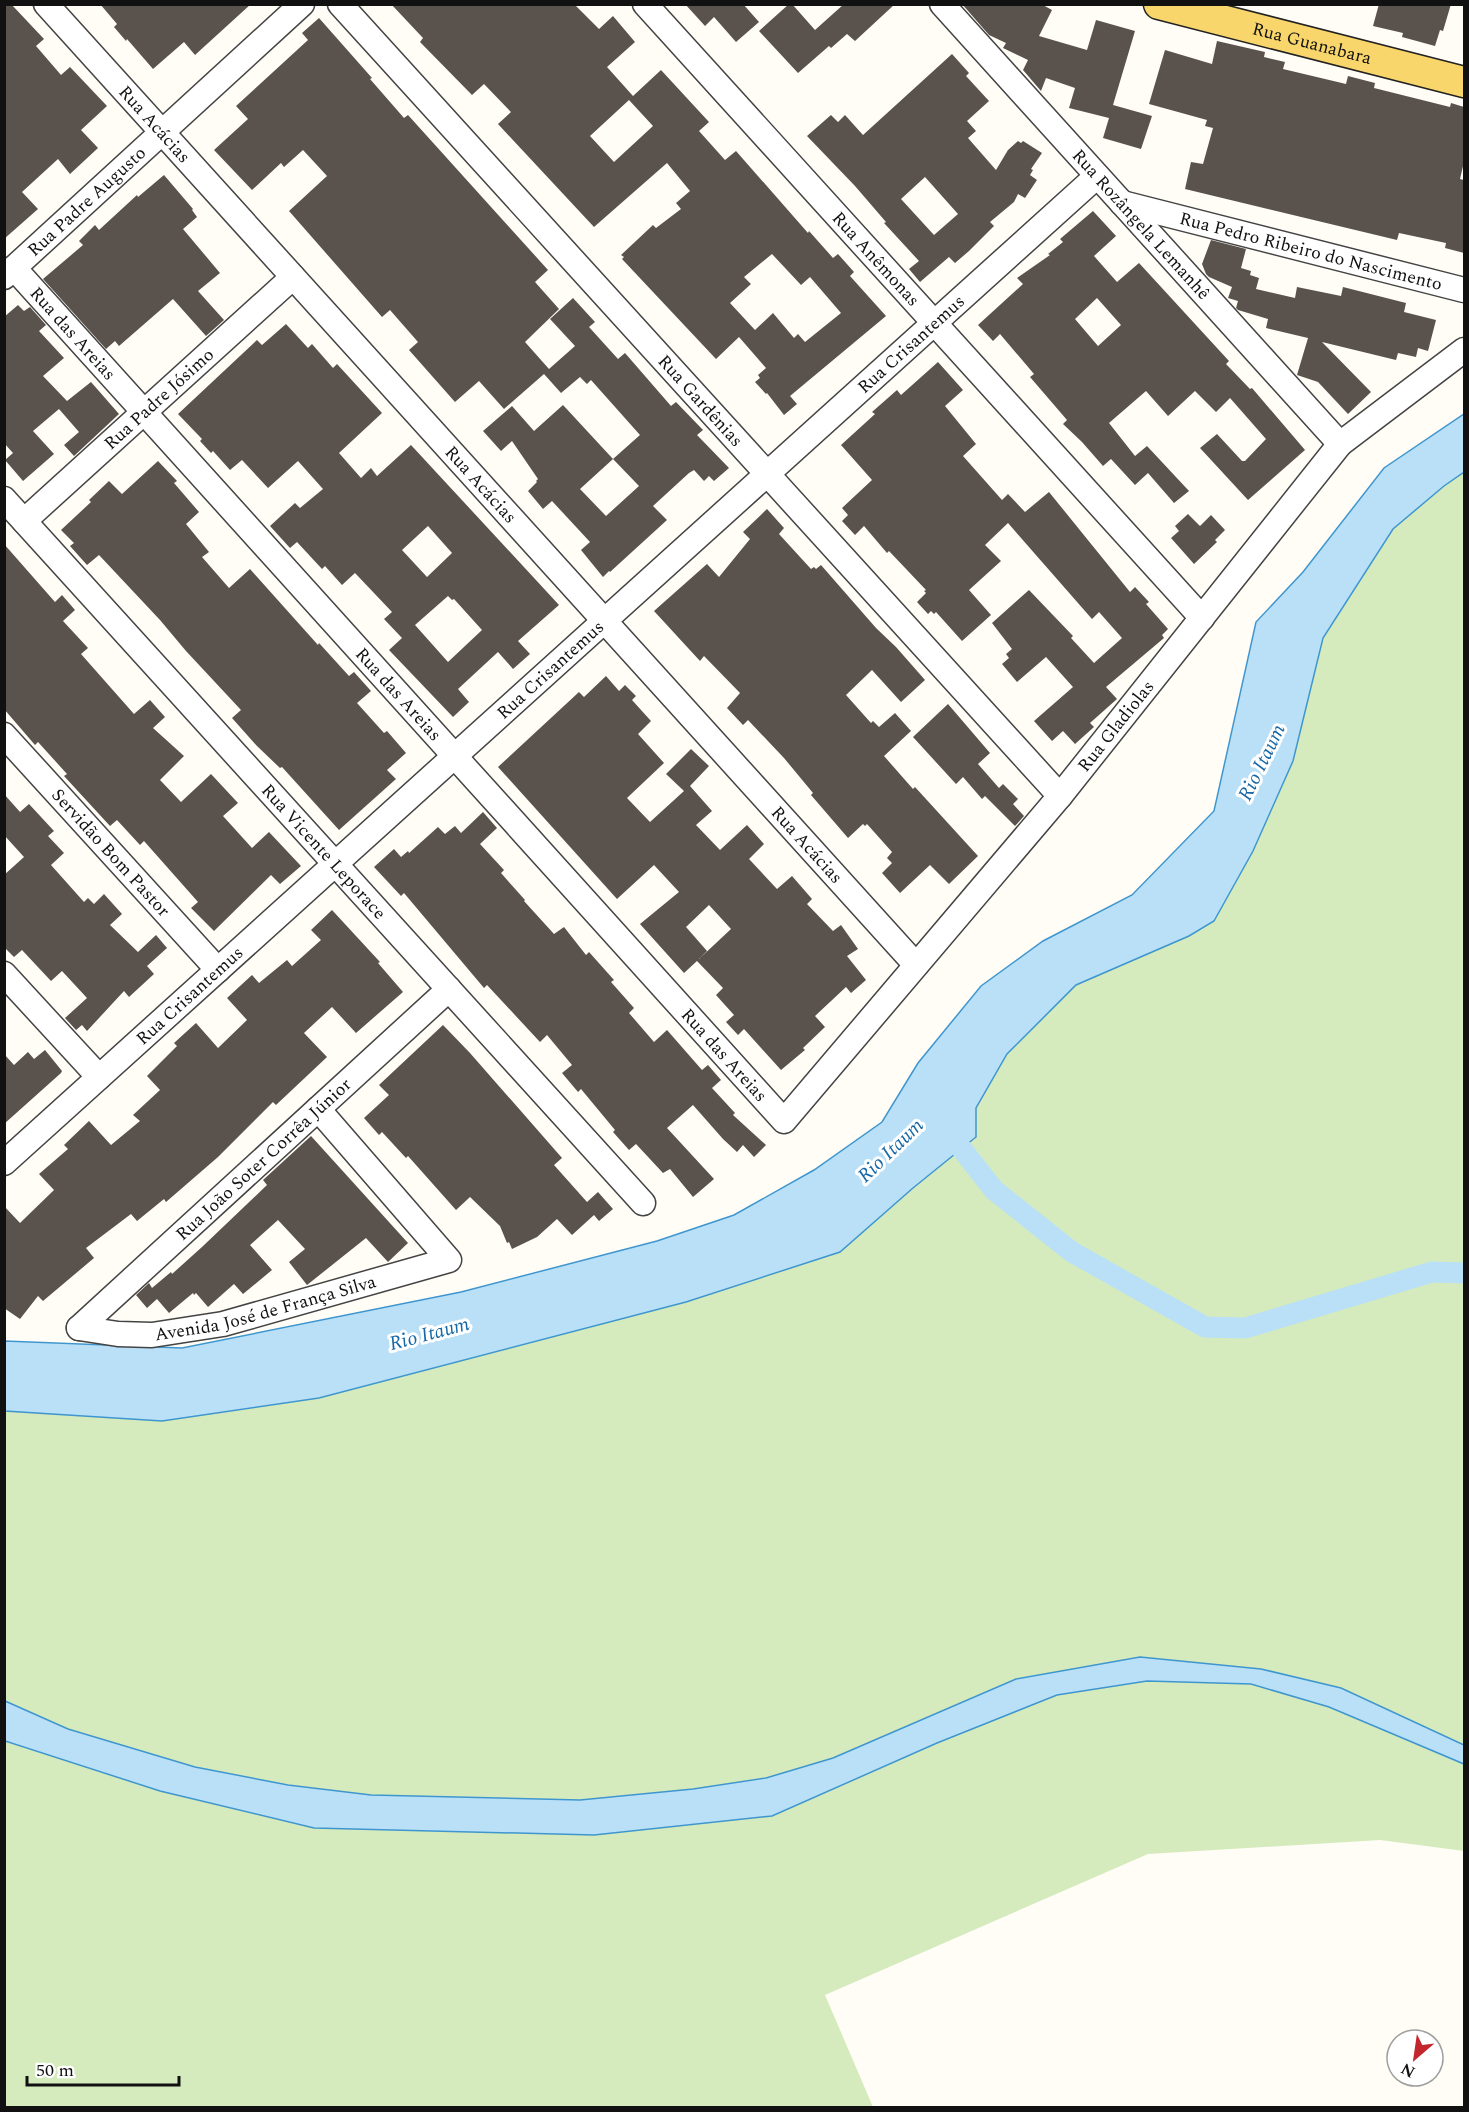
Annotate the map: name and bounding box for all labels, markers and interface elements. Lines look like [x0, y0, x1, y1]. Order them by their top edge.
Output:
street label: Rua Guanabara [1249, 15, 1375, 72]
street label: Rua Acácias [112, 80, 197, 169]
street label: Rua Padre Augusto [22, 140, 152, 263]
street label: Rua Rozângela Lemanhê [1065, 143, 1217, 306]
street label: Rua Pedro Ribeiro do Nascimento [1177, 205, 1445, 298]
street label: Rua Anêmonas [825, 206, 926, 313]
street label: Rua das Areias [23, 281, 122, 387]
street label: Rua Crisantemus [851, 289, 971, 400]
street label: Rua Padre Jósimo [98, 342, 220, 456]
street label: Rua Gardênias [651, 349, 749, 453]
street label: Rua Acácias [438, 440, 523, 530]
street label: Rua Crisantemus [491, 614, 610, 726]
street label: Rua das Areias [349, 642, 448, 747]
street label: Rua Gladiolas [1071, 675, 1161, 778]
water label: Rio Itaum [1230, 719, 1294, 806]
street label: Rua Vicente Leporace [255, 778, 392, 926]
street label: Servidão Bom Pastor [45, 783, 176, 923]
street label: Rua Acácias [764, 800, 849, 890]
street label: Rua Crisantemus [130, 940, 250, 1052]
street label: Rua das Areias [674, 1002, 773, 1108]
street label: Rua João Soter Corrêa Júnior [170, 1072, 358, 1247]
water label: Rio Itaum [851, 1111, 931, 1190]
street label: Avenida José de França Silva [153, 1268, 379, 1348]
water label: Rio Itaum [386, 1309, 473, 1359]
north arrow [1385, 2028, 1445, 2088]
scale bar [27, 2049, 178, 2087]
text: 50 m [36, 2057, 74, 2084]
text: N [1397, 2057, 1420, 2084]

